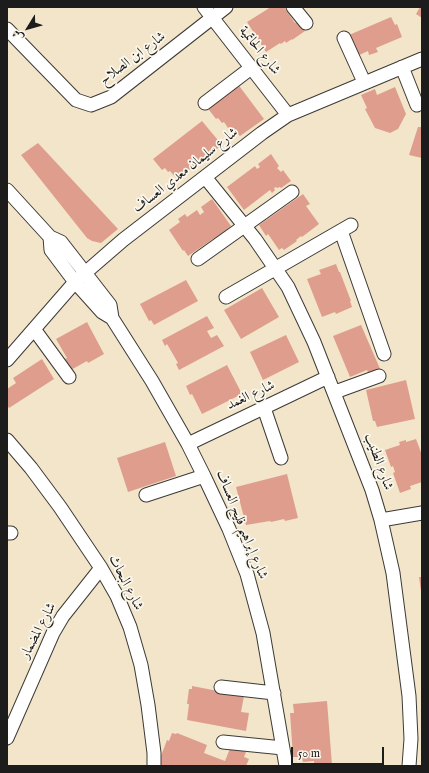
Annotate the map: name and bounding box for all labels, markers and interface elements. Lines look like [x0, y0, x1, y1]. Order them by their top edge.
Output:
north arrow [8, 8, 48, 48]
street label: شارع الحاتمية [235, 23, 283, 79]
text: ش [10, 27, 27, 44]
street label: شارع ابن الصلاح [97, 29, 169, 89]
street label: شارع سليمان معدي العساف [130, 125, 242, 217]
street label: شارع الغمد [224, 378, 278, 414]
street label: شارع الطنيب [360, 431, 396, 493]
street label: شارع إبراهيم فليح العساف [211, 468, 271, 582]
street label: شارع البحاث [104, 552, 146, 614]
street label: شارع المضمار [17, 600, 61, 662]
scale bar [293, 739, 386, 765]
text: 50 m [298, 746, 320, 761]

